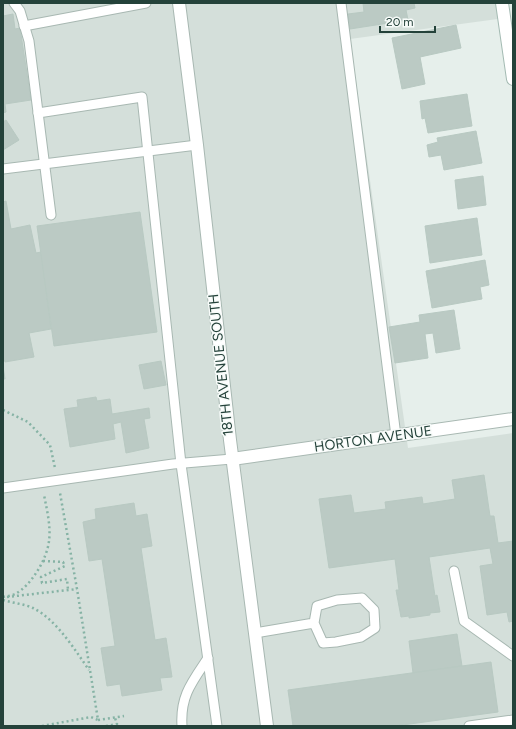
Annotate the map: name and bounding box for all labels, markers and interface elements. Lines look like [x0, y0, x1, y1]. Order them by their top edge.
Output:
scale bar [380, 8, 435, 34]
text: 20 m [386, 15, 414, 29]
street label: 18TH AVENUE SOUTH [205, 293, 237, 437]
street label: HORTON AVENUE [313, 422, 433, 456]

